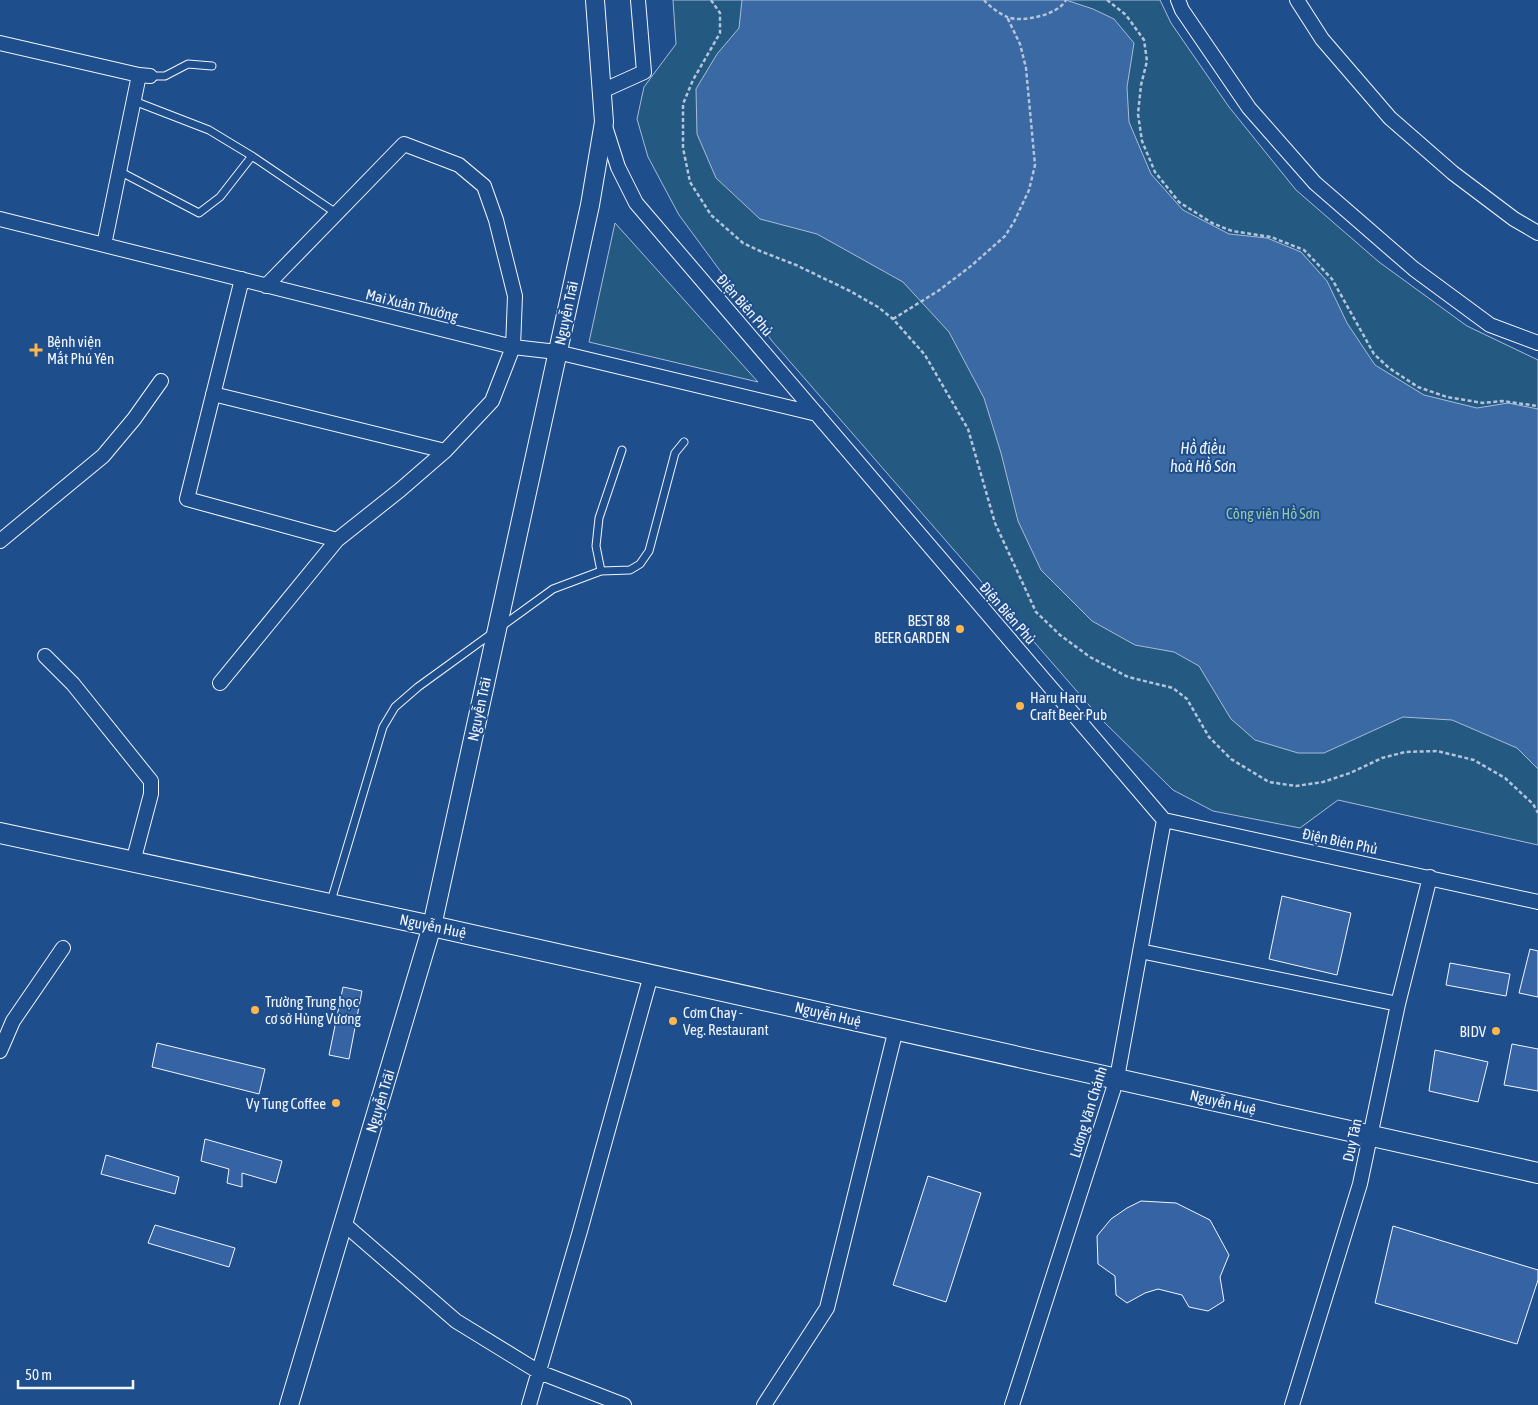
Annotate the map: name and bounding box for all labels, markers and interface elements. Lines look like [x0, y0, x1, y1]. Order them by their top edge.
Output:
street label: Điện Biên Phủ [713, 271, 777, 339]
street label: Nguyễn Trãi [551, 279, 581, 347]
street label: Mai Xuân Thưởng [364, 285, 460, 325]
place label: Bệnh viện Mắt Phú Yên [47, 333, 114, 367]
marker: Bệnh viện Mắt Phú Yên [29, 343, 43, 357]
water label: Hồ điều hoà Hồ Sơn [1170, 438, 1236, 475]
park label: Công viên Hồ Sơn [1226, 505, 1320, 522]
street label: Điện Biên Phủ [976, 579, 1040, 647]
place label: BEST 88 BEER GARDEN [874, 612, 950, 646]
marker: BEST 88 BEER GARDEN [954, 623, 966, 635]
street label: Nguyễn Trãi [464, 675, 494, 743]
place label: Haru Haru Craft Beer Pub [1030, 689, 1107, 723]
marker: Haru Haru Craft Beer Pub [1014, 700, 1026, 712]
street label: Điện Biên Phủ [1301, 825, 1379, 857]
street label: Nguyễn Huệ [398, 911, 468, 941]
place label: Trường Trung học cơ sở Hùng Vương [265, 993, 361, 1027]
street label: Nguyễn Huệ [793, 998, 863, 1030]
marker: Trường Trung học cơ sở Hùng Vương [249, 1004, 261, 1016]
place label: Cơm Chay - Veg. Restaurant [683, 1004, 769, 1038]
marker: Cơm Chay - Veg. Restaurant [667, 1015, 679, 1027]
place label: BIDV [1459, 1023, 1487, 1040]
marker: BIDV [1490, 1025, 1502, 1037]
street label: Lương Văn Chánh [1066, 1064, 1110, 1160]
street label: Nguyễn Trãi [362, 1067, 398, 1135]
street label: Nguyễn Huệ [1188, 1086, 1258, 1118]
place label: Vy Tung Coffee [246, 1095, 326, 1112]
marker: Vy Tung Coffee [330, 1097, 342, 1109]
street label: Duy Tân [1339, 1117, 1365, 1163]
scale bar [18, 1358, 132, 1390]
text: 50 m [25, 1366, 52, 1383]

